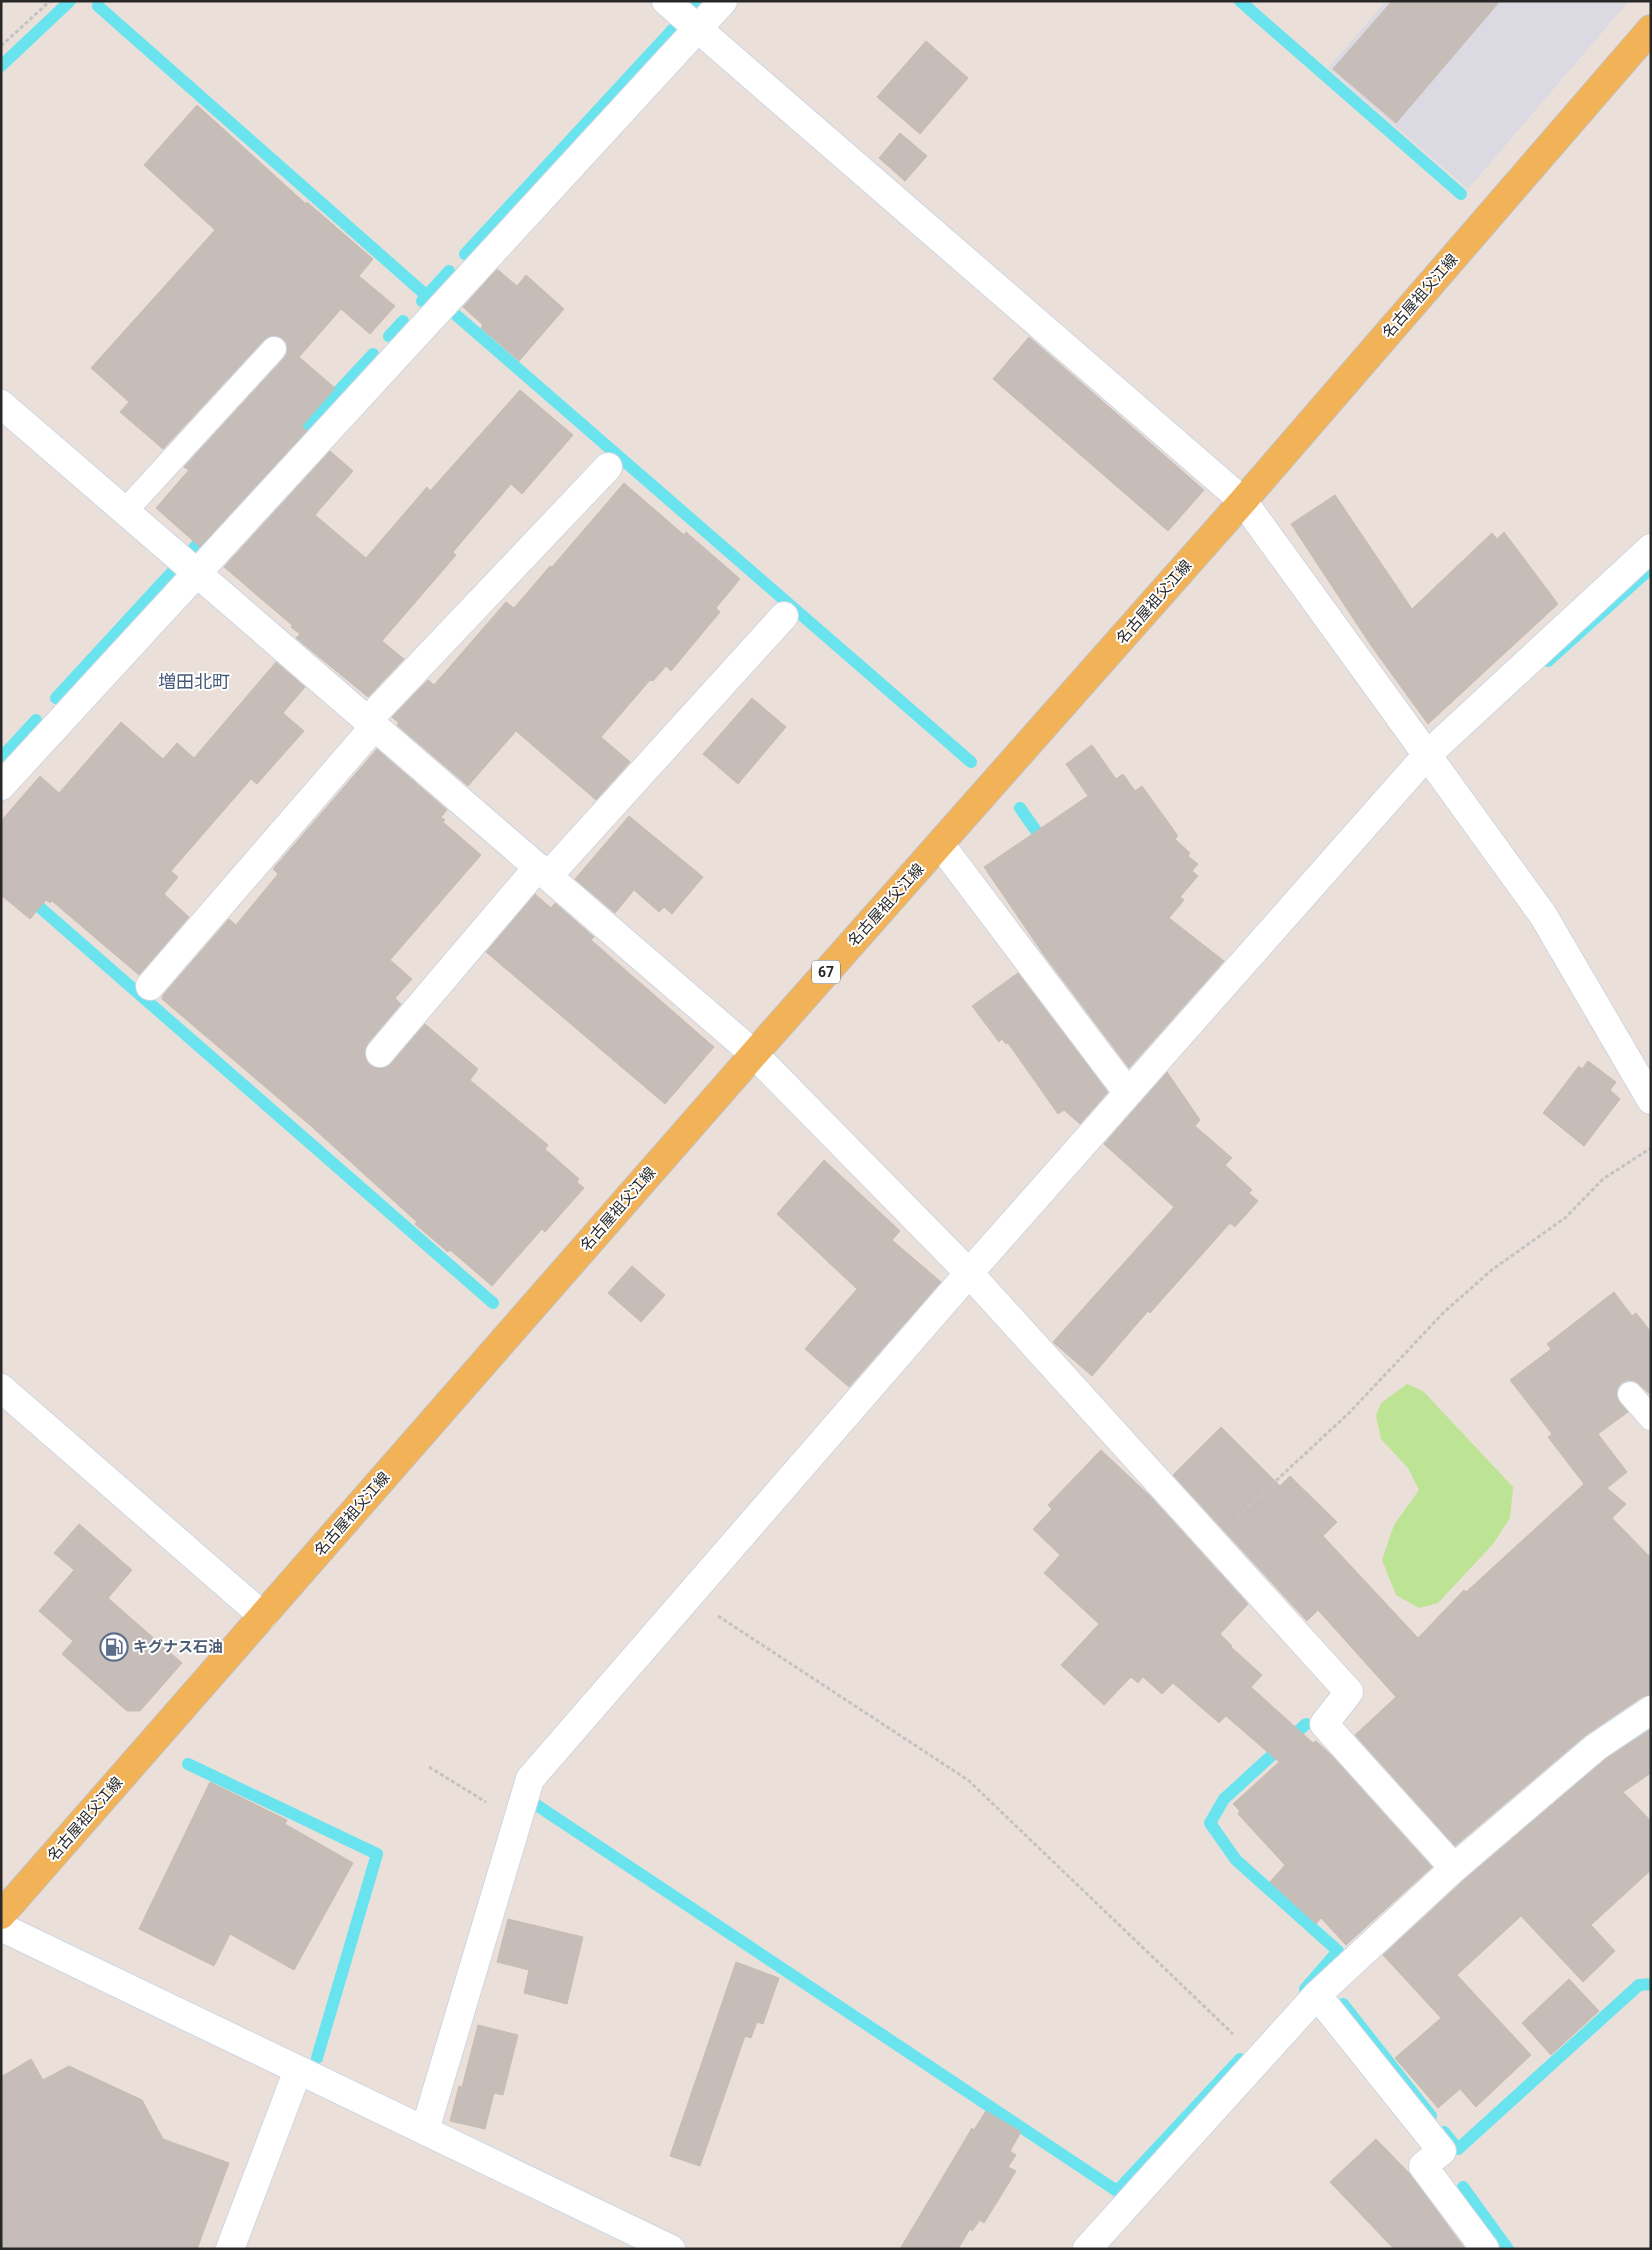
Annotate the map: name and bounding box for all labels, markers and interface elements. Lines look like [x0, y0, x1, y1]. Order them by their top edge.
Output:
street label: 名古屋祖父江線 [1379, 250, 1461, 342]
street label: 名古屋祖父江線 [1113, 556, 1195, 648]
district label: 増田北町 [158, 671, 230, 692]
street label: 名古屋祖父江線 [844, 860, 928, 950]
road number: 67 [812, 960, 840, 984]
street label: 名古屋祖父江線 [577, 1163, 659, 1255]
street label: 名古屋祖父江線 [311, 1468, 393, 1560]
fuel station icon: キグナス石油 [99, 1632, 129, 1662]
place label: キグナス石油 [133, 1638, 223, 1656]
street label: 名古屋祖父江線 [44, 1773, 126, 1865]

